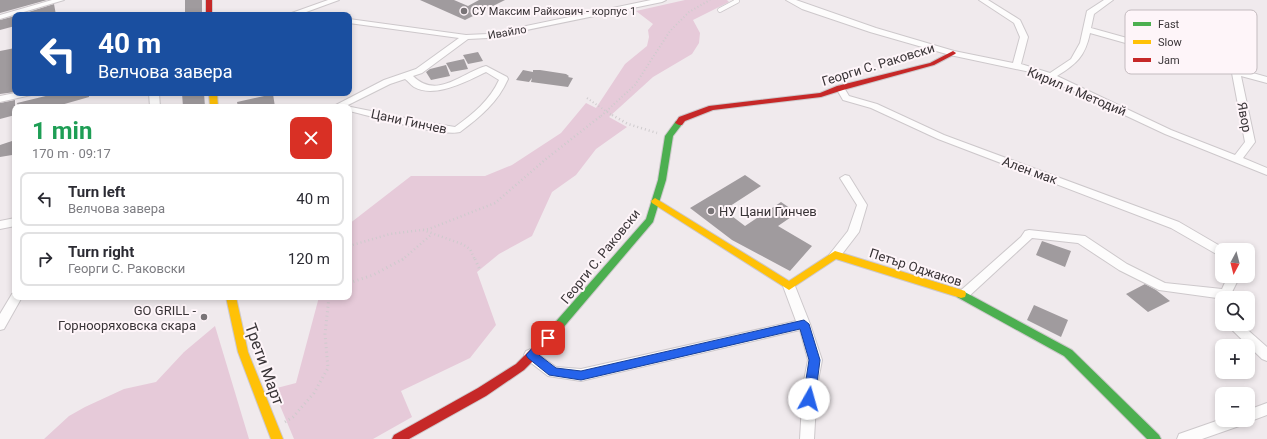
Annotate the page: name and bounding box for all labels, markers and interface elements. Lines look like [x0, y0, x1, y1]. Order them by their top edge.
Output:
place label: СУ Максим Райкович - корпус 1 [472, 5, 636, 18]
marker: СУ Максим Райкович - корпус 1 [459, 6, 469, 16]
legend [1125, 10, 1257, 74]
text: Fast [1158, 18, 1180, 31]
street label: Ивайло [487, 23, 527, 42]
text: 40 m [98, 27, 161, 60]
icon: left [32, 28, 84, 80]
text: Slow [1158, 36, 1182, 49]
street label: Георги С. Раковски [820, 40, 936, 89]
text: Jam [1158, 54, 1180, 67]
text: Велчова завера [98, 61, 232, 82]
street label: Кирил и Методий [1025, 64, 1129, 119]
street label: Явор [1234, 101, 1255, 133]
street label: Цани Гинчев [370, 106, 448, 137]
text: 1 min [32, 117, 92, 145]
button: close [290, 117, 332, 159]
text: 170 m · 09:17 [32, 146, 111, 161]
street label: Ален мак [1000, 154, 1059, 187]
text: Turn left [68, 183, 125, 201]
icon: left [34, 188, 56, 210]
text: 40 m [296, 190, 330, 208]
text: Велчова завера [68, 201, 165, 216]
place label: НУ Цани Гинчев [719, 204, 817, 219]
street label: Георги С. Раковски [558, 206, 643, 307]
marker: НУ Цани Гинчев [706, 206, 716, 216]
text: Turn right [68, 243, 134, 261]
north arrow [1215, 243, 1255, 283]
map controls [1215, 243, 1255, 427]
street label: Петър Оджаков [868, 245, 964, 290]
icon: right [34, 248, 56, 270]
text: 120 m [288, 250, 330, 268]
text: Георги С. Раковски [68, 261, 185, 276]
button: search [1215, 291, 1255, 331]
place label: GO GRILL - Горнооряховска скара [58, 303, 196, 333]
marker: GO GRILL - Горнооряховска скара [199, 312, 209, 322]
street label: Трети Март [241, 321, 288, 408]
pin [531, 321, 565, 355]
icon: arrive [537, 327, 559, 349]
button: + [1215, 339, 1255, 379]
position arrow [788, 378, 830, 420]
button: − [1215, 387, 1255, 427]

